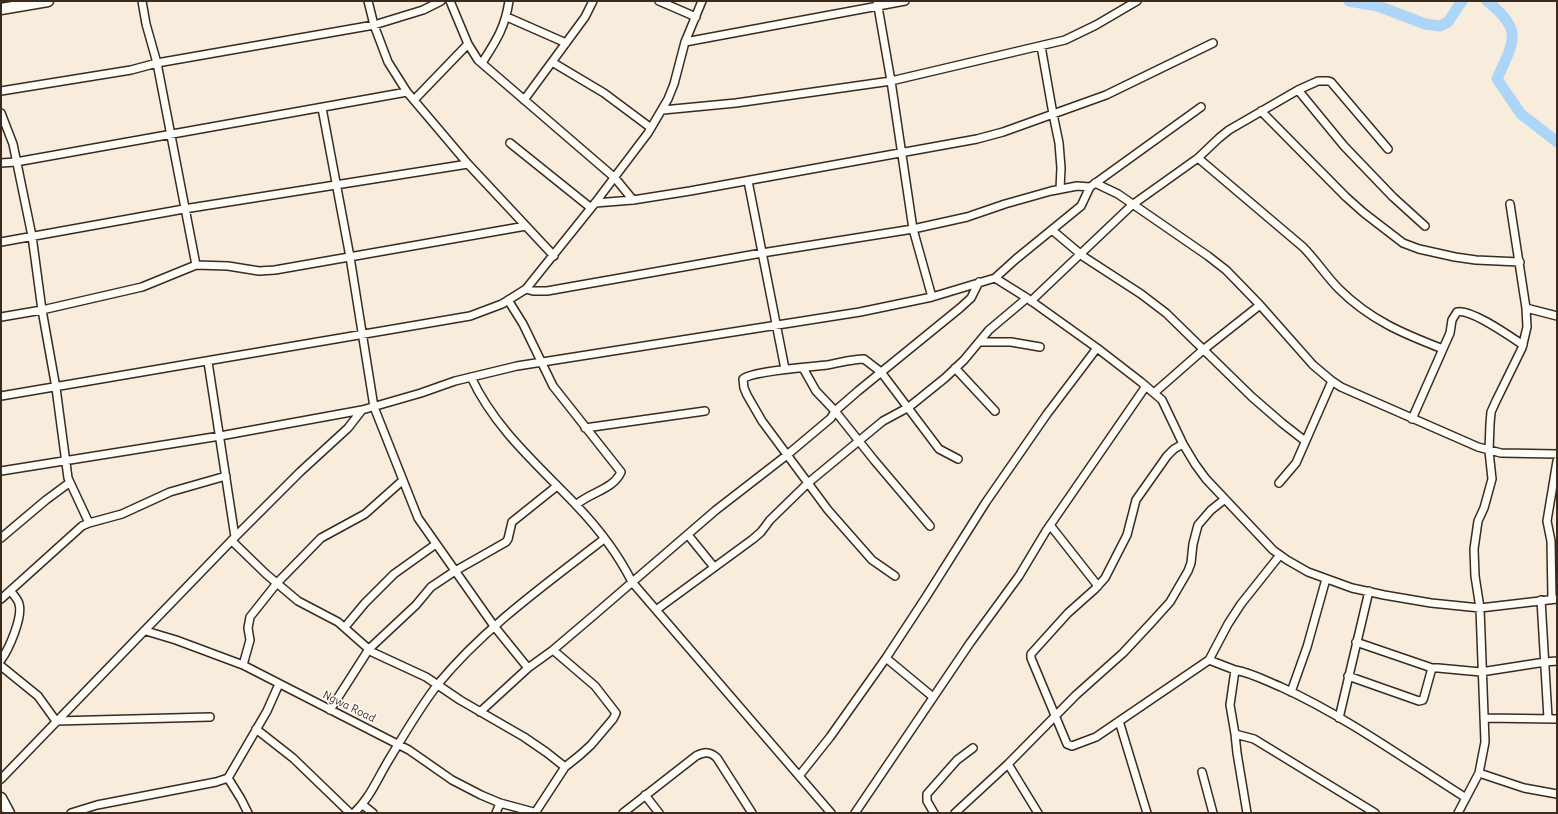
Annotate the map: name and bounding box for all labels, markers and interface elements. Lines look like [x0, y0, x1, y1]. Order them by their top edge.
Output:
street label: Ngwa Road [320, 689, 378, 725]

